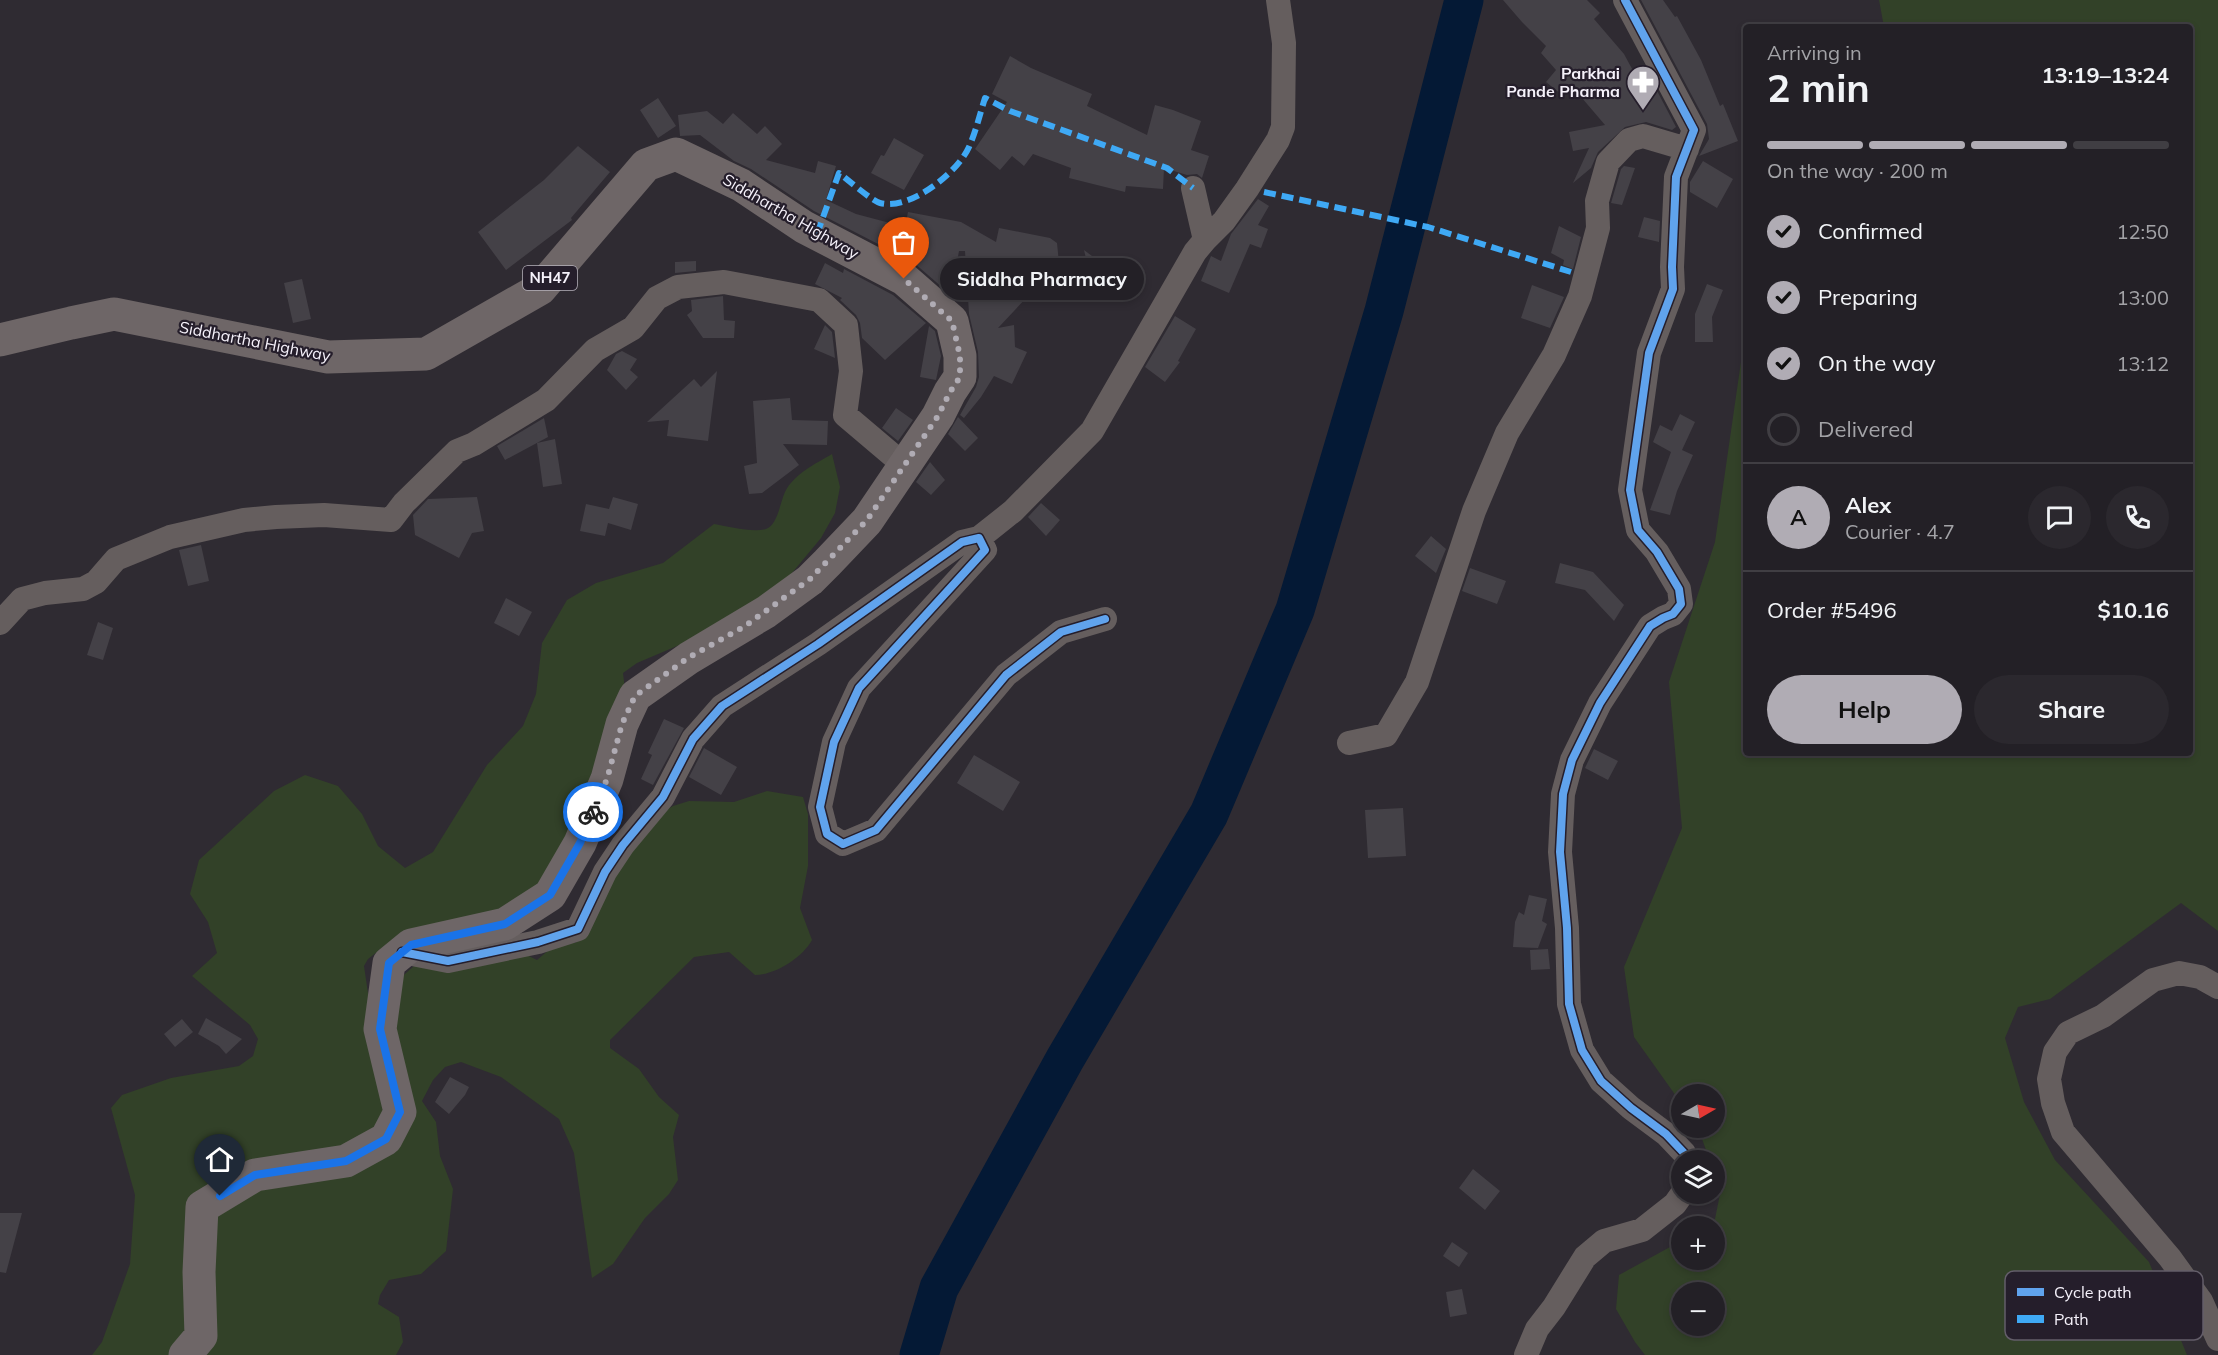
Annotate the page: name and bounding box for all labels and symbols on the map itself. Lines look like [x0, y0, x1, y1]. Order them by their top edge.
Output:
place label: Parkhai Pande Pharma [1506, 63, 1620, 101]
pharmacy icon: Parkhai Pande Pharma [1625, 64, 1661, 111]
street label: Siddhartha Highway [719, 169, 863, 263]
pin [878, 217, 929, 279]
callout: Siddha Pharmacy [940, 258, 1144, 300]
road number: NH47 [523, 266, 577, 290]
street label: Siddhartha Highway [178, 317, 333, 366]
courier [563, 782, 623, 842]
north arrow [1671, 1084, 1725, 1138]
pin [194, 1134, 245, 1196]
legend [2005, 1271, 2203, 1340]
text: Cycle path [2054, 1282, 2132, 1302]
text: Path [2054, 1309, 2089, 1329]

